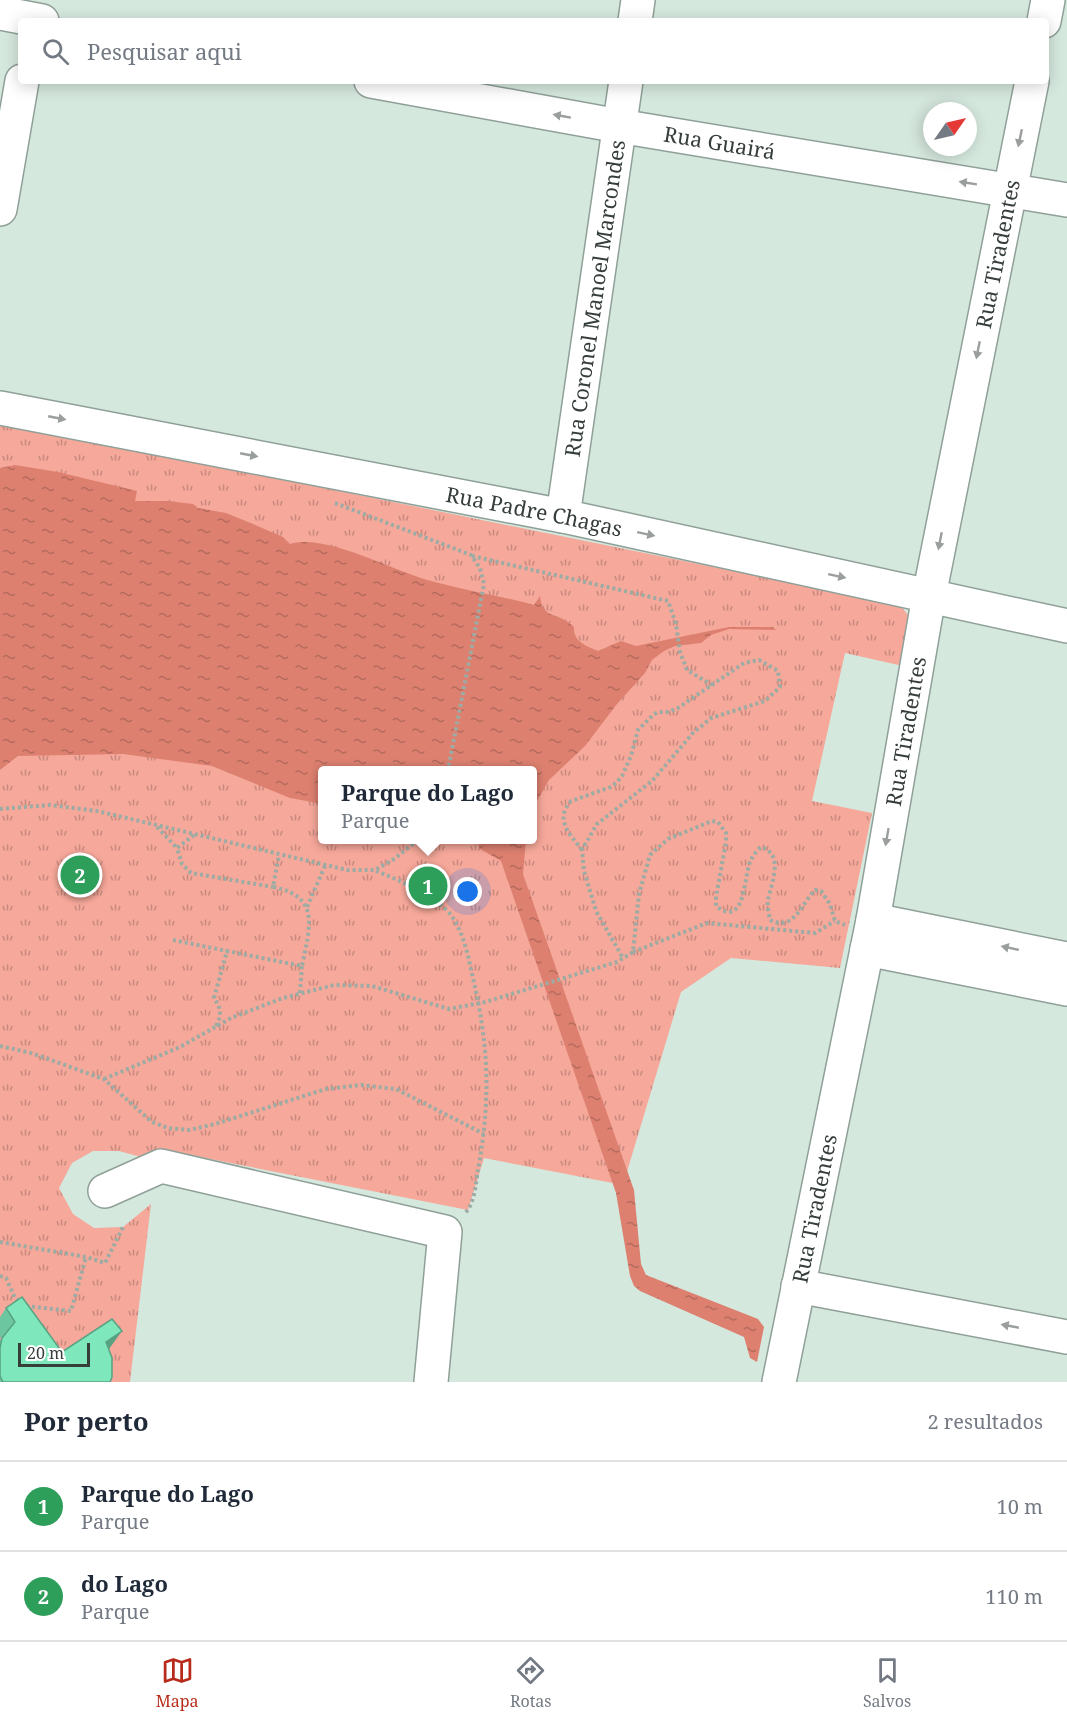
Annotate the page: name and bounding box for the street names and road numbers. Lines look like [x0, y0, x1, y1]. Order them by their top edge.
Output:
street label: Rua Guairá [662, 120, 777, 166]
street label: Rua Coronel Manoel Marcondes [558, 138, 631, 459]
street label: Rua Tiradentes [969, 177, 1026, 331]
street label: Rua Padre Chagas [444, 480, 625, 543]
street label: Rua Tiradentes [879, 654, 932, 808]
street label: Rua Tiradentes [785, 1132, 843, 1285]

